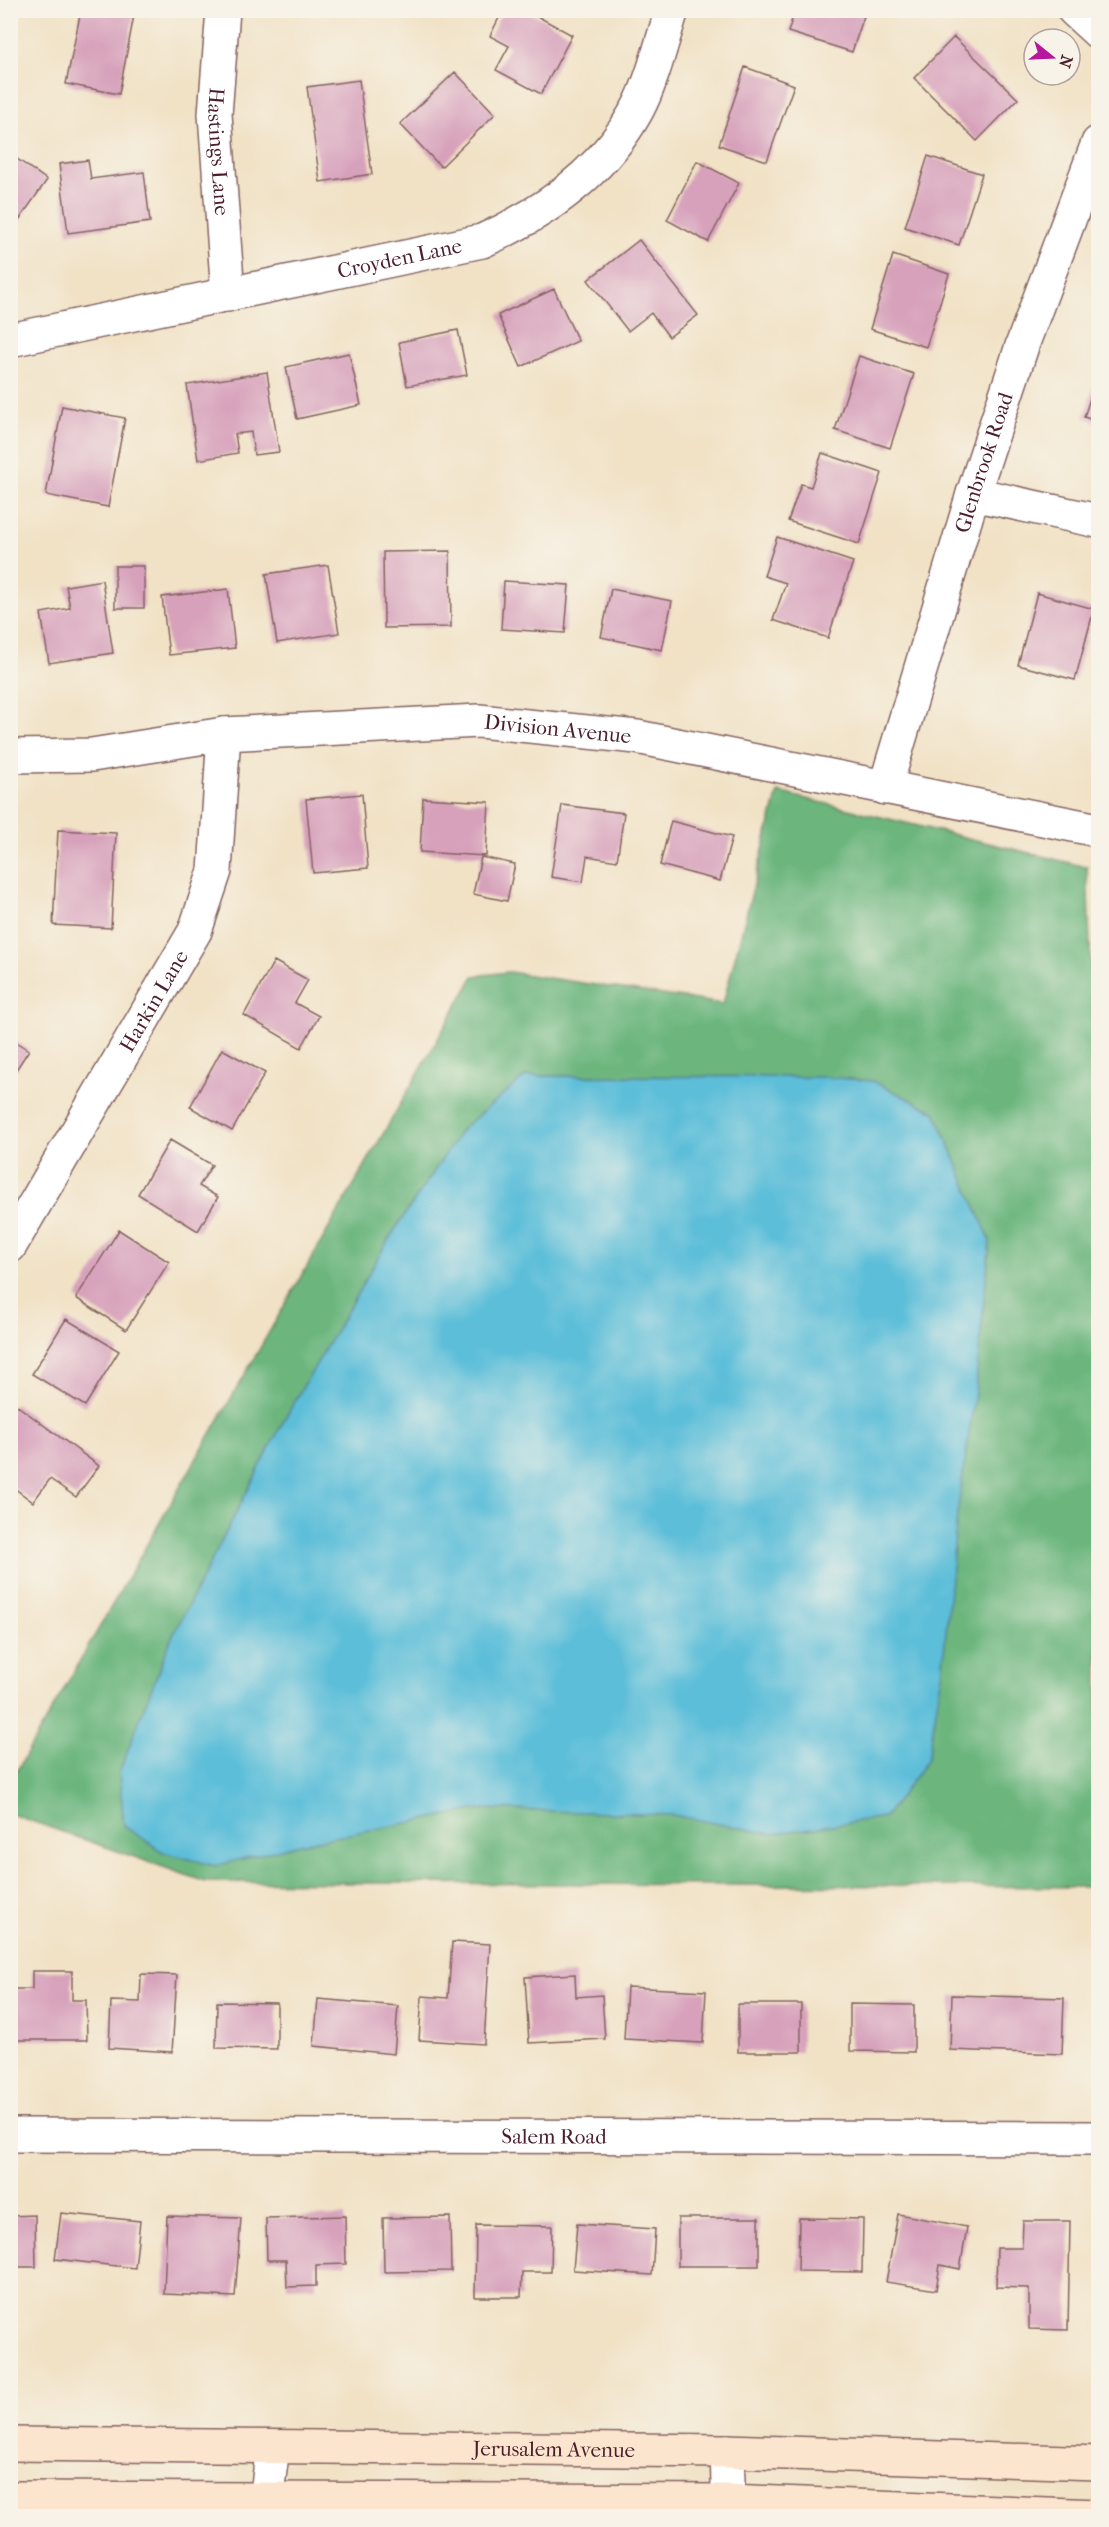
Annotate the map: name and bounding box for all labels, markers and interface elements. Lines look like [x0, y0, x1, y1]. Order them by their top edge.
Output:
north arrow [1022, 27, 1082, 87]
text: N [1055, 53, 1077, 71]
street label: Hastings Lane [203, 87, 234, 217]
street label: Croyden Lane [335, 234, 464, 283]
street label: Glenbrook Road [950, 389, 1018, 536]
street label: Division Avenue [483, 710, 632, 748]
street label: Harkin Lane [115, 946, 193, 1056]
street label: Salem Road [501, 2124, 607, 2149]
street label: Jerusalem Avenue [471, 2437, 635, 2462]

